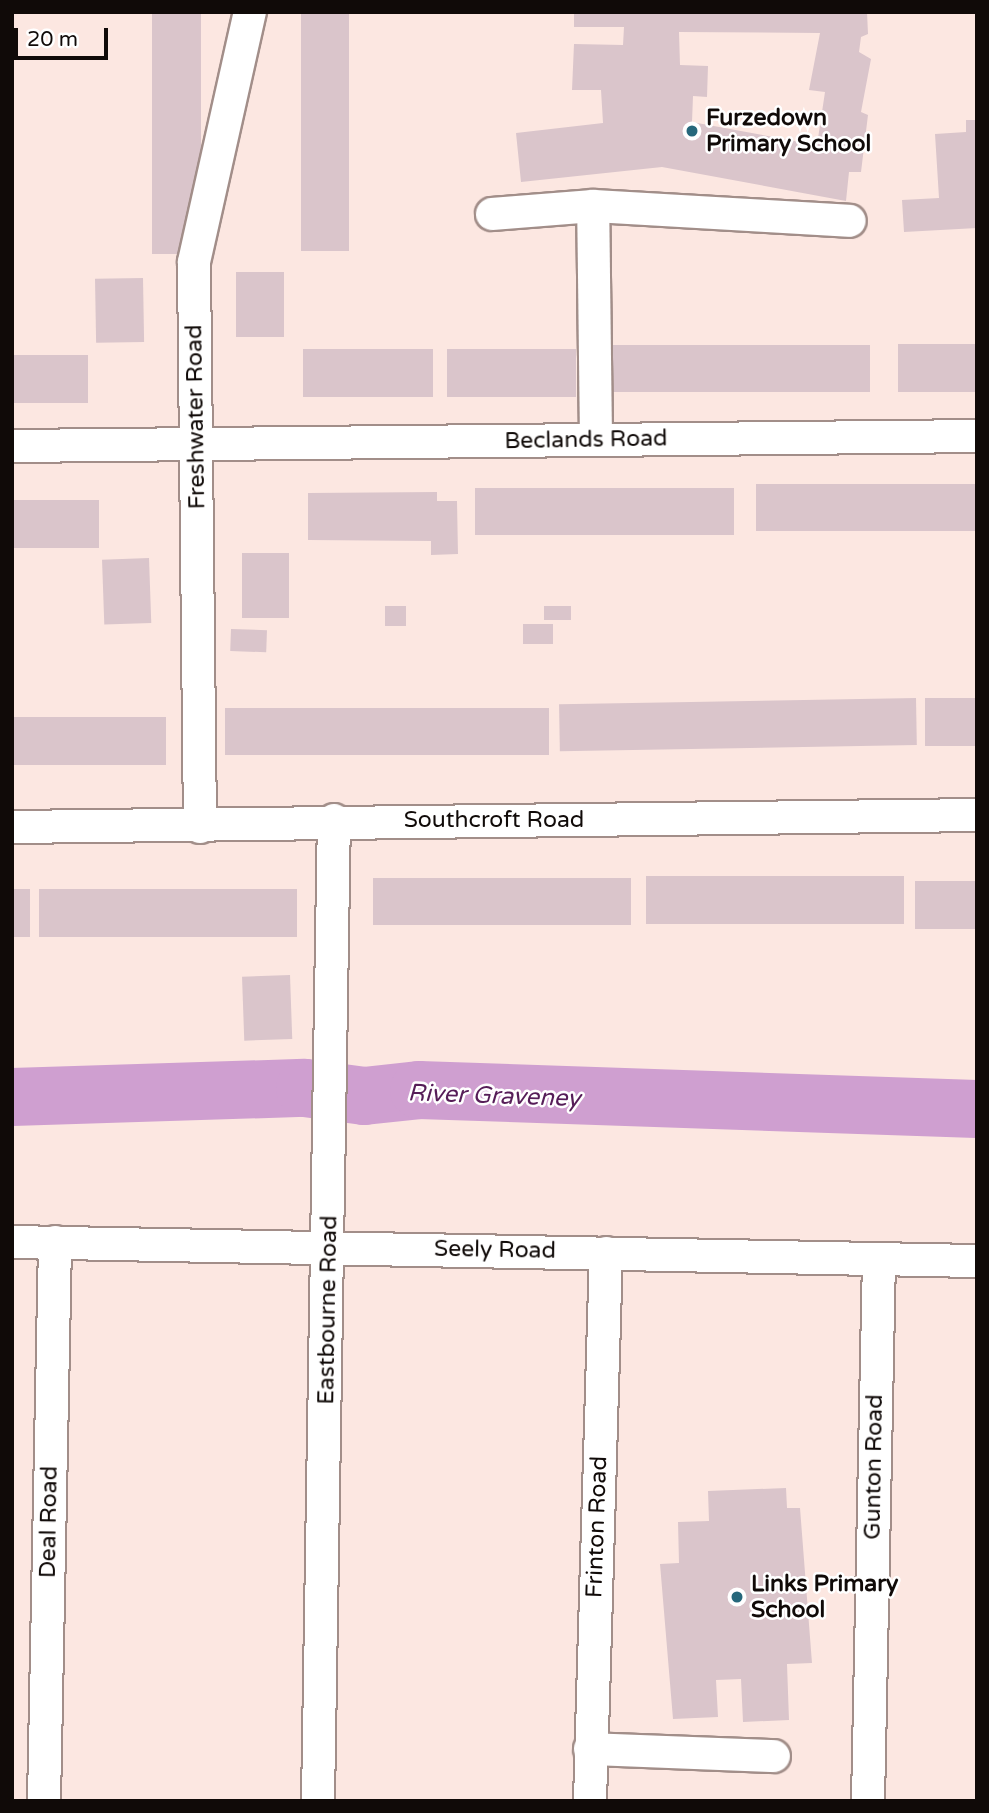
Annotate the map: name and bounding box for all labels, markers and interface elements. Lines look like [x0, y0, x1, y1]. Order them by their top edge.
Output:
scale bar [18, 14, 112, 58]
text: 20 m [27, 27, 78, 52]
place label: Furzedown Primary School [706, 104, 871, 158]
marker: Furzedown Primary School [684, 123, 700, 139]
street label: Freshwater Road [181, 324, 211, 510]
street label: Beclands Road [504, 425, 668, 455]
street label: Southcroft Road [404, 806, 584, 834]
water label: River Graveney [407, 1079, 581, 1113]
street label: Eastbourne Road [313, 1215, 343, 1405]
street label: Seely Road [434, 1235, 556, 1265]
street label: Gunton Road [859, 1394, 889, 1540]
street label: Frinton Road [581, 1456, 613, 1598]
street label: Deal Road [34, 1466, 64, 1578]
place label: Links Primary School [751, 1570, 898, 1624]
marker: Links Primary School [729, 1589, 745, 1605]

